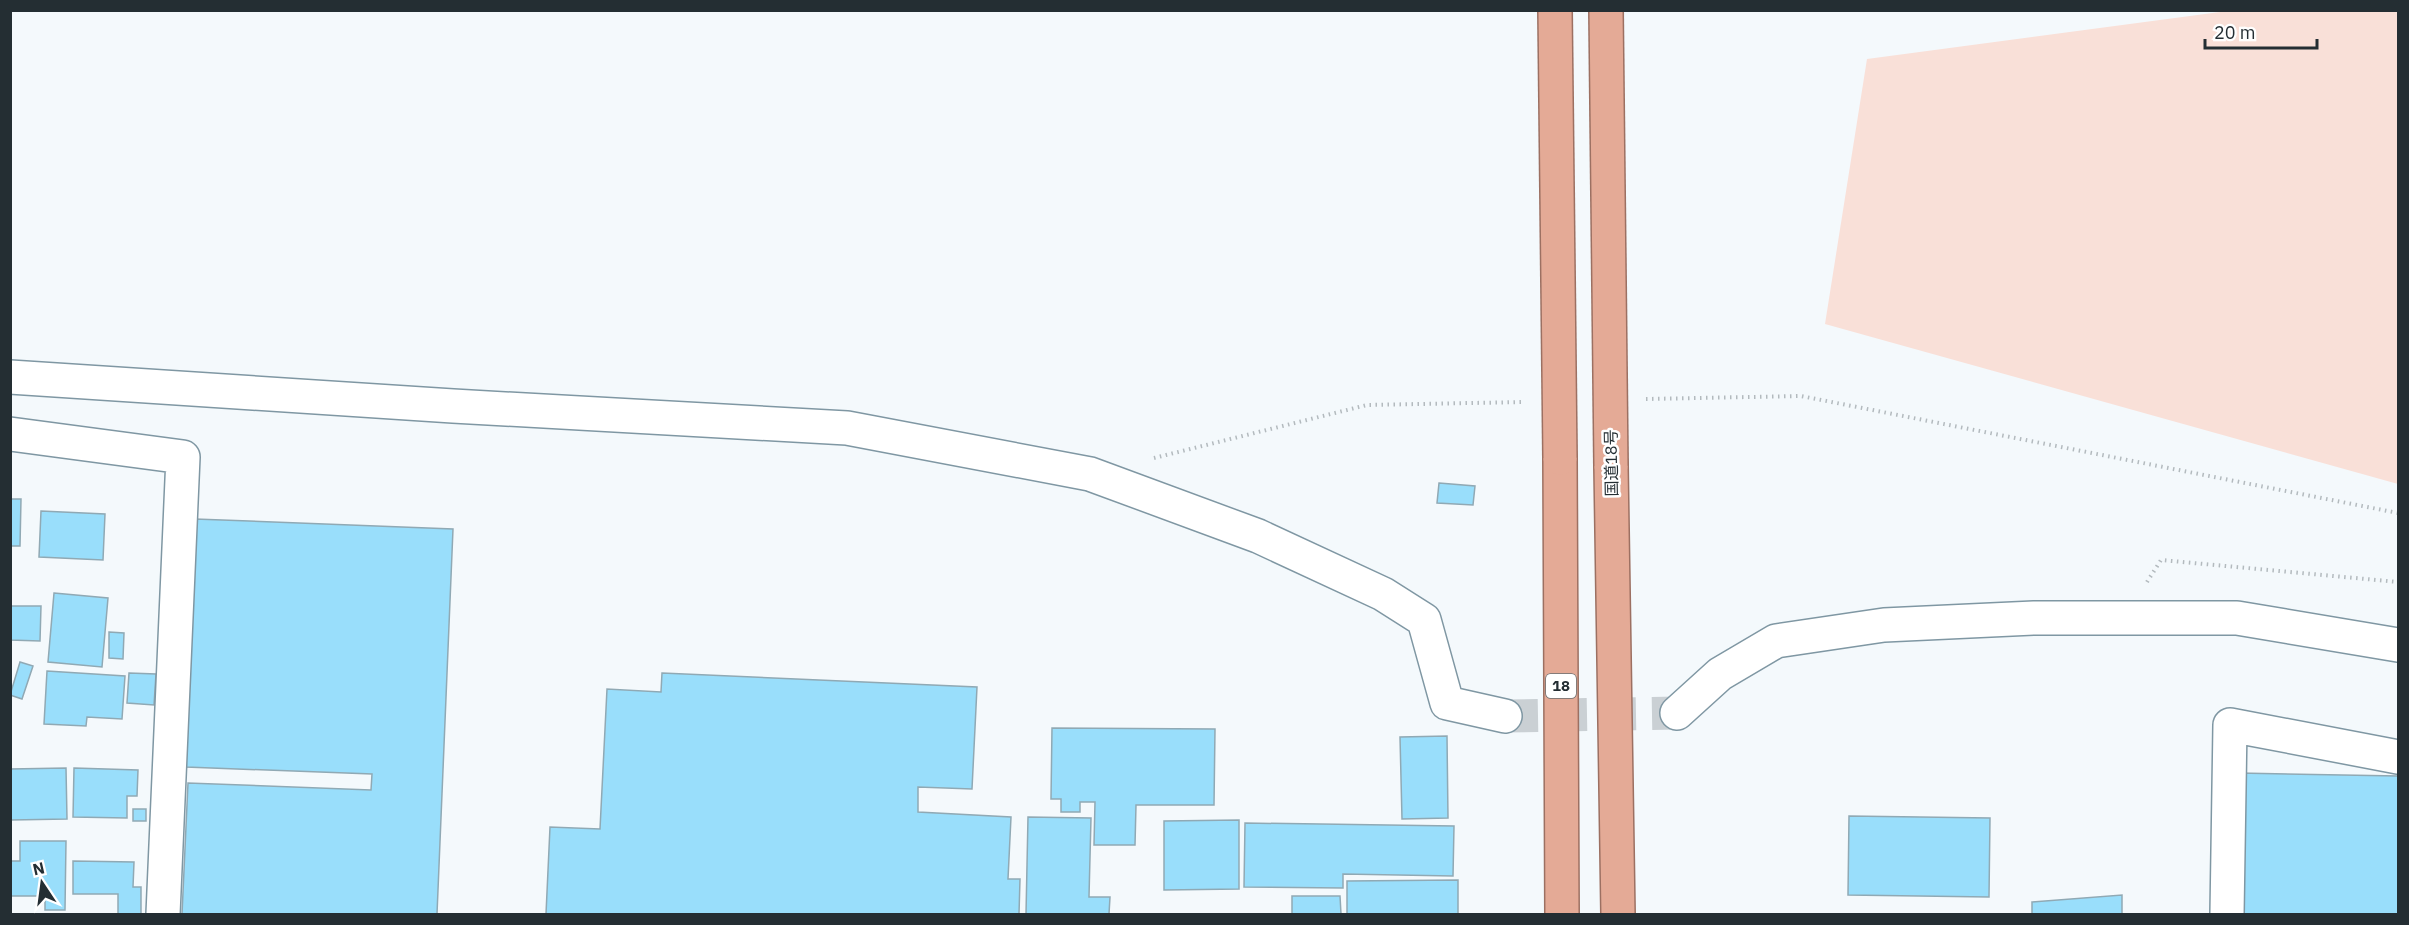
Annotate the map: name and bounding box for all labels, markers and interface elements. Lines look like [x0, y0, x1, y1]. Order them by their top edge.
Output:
scale bar [2205, 12, 2318, 50]
text: 20 m [2214, 21, 2256, 44]
street label: 国道18号 [1600, 429, 1622, 497]
road number: 18 [1546, 674, 1576, 698]
north arrow [12, 853, 72, 913]
text: N [31, 857, 47, 879]

